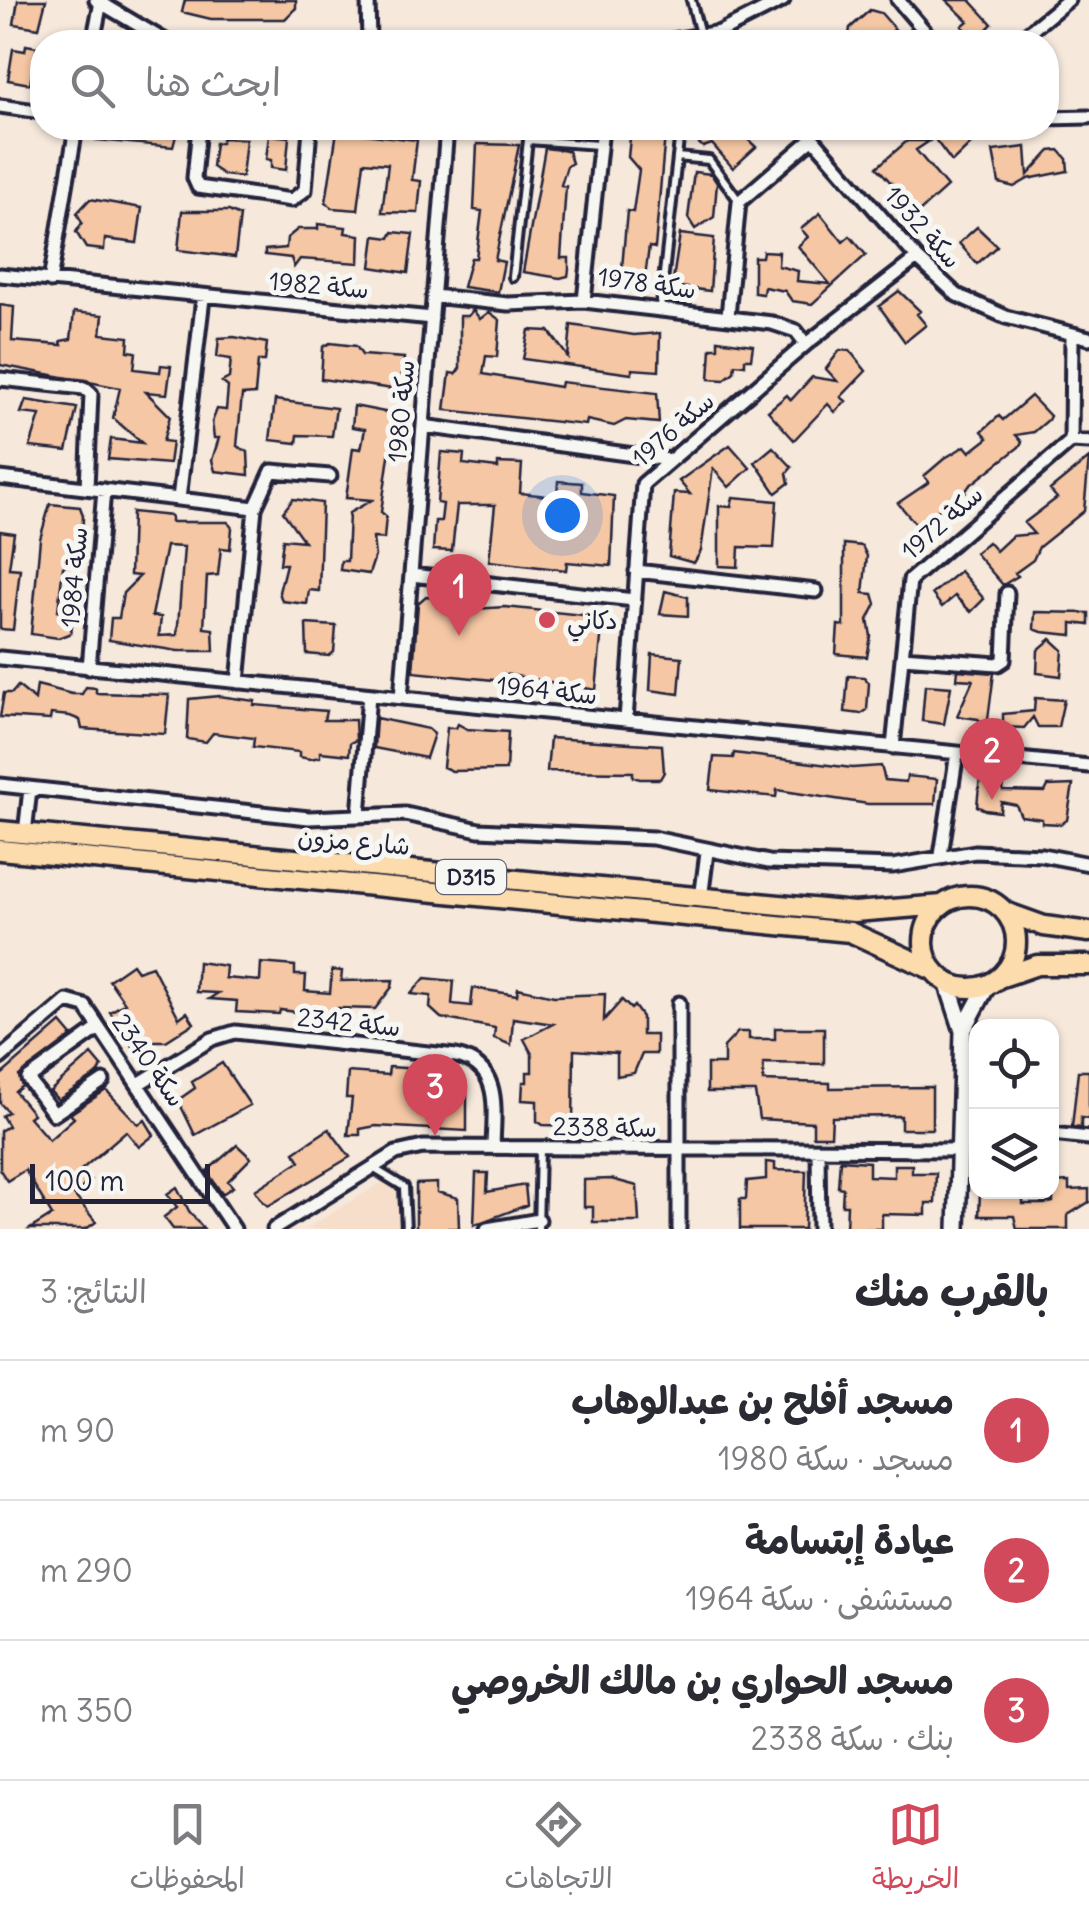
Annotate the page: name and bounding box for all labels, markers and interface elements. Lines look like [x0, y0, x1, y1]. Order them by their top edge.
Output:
search box [30, 30, 1059, 140]
icon: search [65, 58, 120, 113]
text: ابحث هنا [145, 59, 281, 106]
street label: سكة 1932 [878, 179, 968, 275]
street label: سكة 1978 [596, 260, 698, 306]
street label: سكة 1982 [268, 265, 370, 305]
street label: سكة 1980 [381, 358, 421, 464]
street label: سكة 1976 [625, 385, 721, 473]
street label: سكة 1972 [895, 478, 989, 566]
your location [537, 490, 588, 541]
street label: سكة 1984 [54, 525, 94, 629]
pin: 1 [426, 554, 492, 636]
place label: دكاني [567, 604, 618, 642]
marker: دكاني [536, 609, 558, 631]
street label: سكة 1964 [495, 669, 599, 711]
pin: 2 [960, 718, 1024, 800]
street label: شارع مزون [296, 820, 412, 864]
road number: D315 [436, 860, 506, 894]
street label: سكة 2342 [296, 1001, 402, 1043]
street label: سكة 2340 [105, 1007, 193, 1113]
map controls [969, 1019, 1059, 1199]
button: locate [969, 1019, 1059, 1109]
pin: 3 [402, 1054, 468, 1136]
button: layers [969, 1109, 1059, 1199]
street label: سكة 2338 [553, 1110, 657, 1144]
scale bar [30, 1159, 210, 1204]
text: 100 m [45, 1163, 124, 1199]
text: بالقرب منك [855, 1265, 1049, 1317]
text: النتائج: 3 [40, 1271, 147, 1312]
text: مسجد أفلح بن عبدالوهاب [571, 1377, 954, 1424]
text: 90 m [40, 1410, 115, 1451]
text: 1 [1010, 1410, 1023, 1451]
text: مسجد · سكة 1980 [718, 1438, 954, 1479]
text: عيادة إبتسامة [745, 1517, 954, 1564]
text: 290 m [40, 1550, 133, 1591]
text: 2 [1008, 1550, 1025, 1591]
text: مستشفى · سكة 1964 [686, 1578, 954, 1619]
text: مسجد الحواري بن مالك الخروصي [451, 1657, 954, 1704]
text: 350 m [40, 1690, 133, 1731]
text: 3 [1007, 1690, 1026, 1731]
text: بنك · سكة 2338 [751, 1718, 954, 1759]
tab: المحفوظات [130, 1797, 245, 1903]
tab: الاتجاهات [504, 1797, 613, 1903]
tab: الخريطة [872, 1797, 959, 1903]

